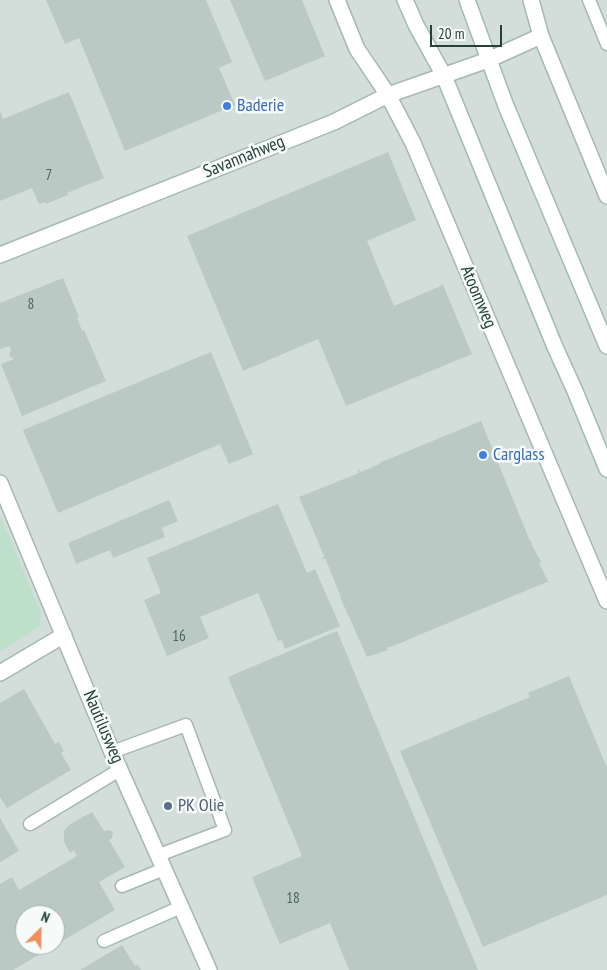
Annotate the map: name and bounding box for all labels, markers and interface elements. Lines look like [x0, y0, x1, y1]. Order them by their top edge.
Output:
scale bar [432, 15, 504, 47]
text: 20 m [438, 24, 464, 43]
place label: Baderie [237, 95, 284, 117]
marker: Baderie [221, 100, 233, 112]
street label: Savannahweg [200, 131, 288, 183]
house number: 7 [46, 167, 52, 185]
street label: Atoomweg [455, 262, 501, 332]
house number: 8 [28, 296, 34, 314]
place label: Carglass [493, 444, 544, 466]
marker: Carglass [477, 449, 489, 461]
house number: 16 [172, 628, 186, 646]
street label: Nautilusweg [78, 687, 128, 767]
place label: PK Olie [178, 795, 224, 817]
marker: PK Olie [162, 800, 174, 812]
house number: 18 [286, 890, 300, 908]
north arrow [15, 905, 65, 955]
text: N [38, 907, 52, 927]

